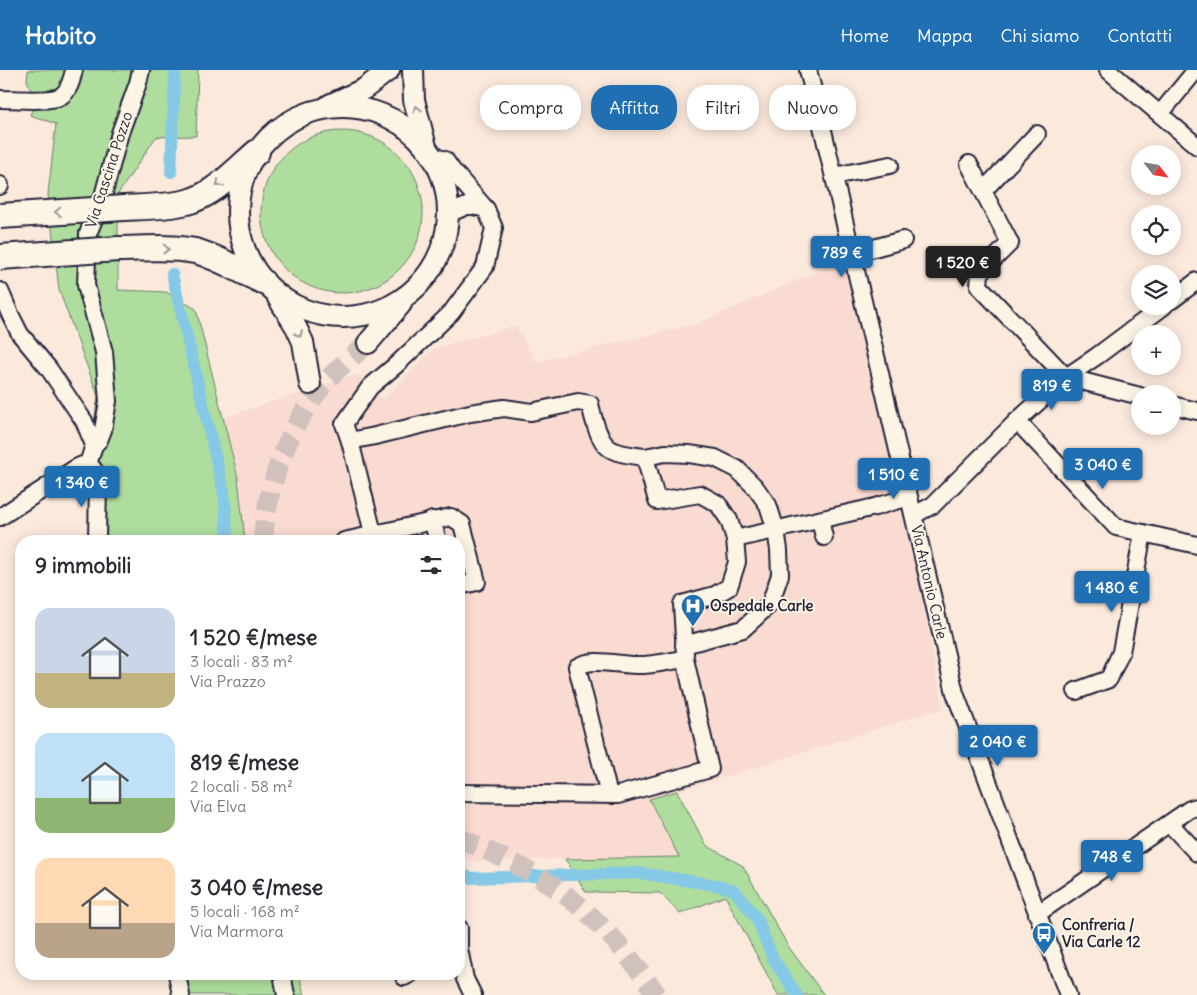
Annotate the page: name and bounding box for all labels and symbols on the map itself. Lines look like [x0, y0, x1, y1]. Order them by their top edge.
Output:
one-way arrow [412, 104, 423, 113]
street label: Via Cascina Pozzo [81, 109, 136, 231]
north arrow [1131, 145, 1181, 195]
one-way arrow [216, 178, 225, 187]
one-way arrow [54, 206, 62, 217]
pin: 789 € [807, 236, 877, 278]
one-way arrow [163, 244, 171, 254]
pin: 1 520 € [917, 246, 1009, 288]
one-way arrow [293, 329, 304, 338]
pin: 819 € [1017, 368, 1087, 411]
pin: 3 040 € [1057, 448, 1149, 490]
pin: 1 510 € [848, 458, 940, 500]
pin: 1 340 € [36, 466, 128, 508]
street label: Via Antonio Carle [907, 523, 952, 641]
pin: 1 480 € [1066, 570, 1158, 613]
hospital icon: Ospedale Carle [680, 593, 706, 627]
place label: Ospedale Carle [710, 596, 813, 616]
pin: 2 040 € [952, 724, 1044, 767]
pin: 748 € [1077, 840, 1147, 882]
place label: Confreria / Via Carle 12 [1062, 915, 1141, 951]
bus stop icon: Confreria / Via Carle 12 [1031, 921, 1057, 955]

